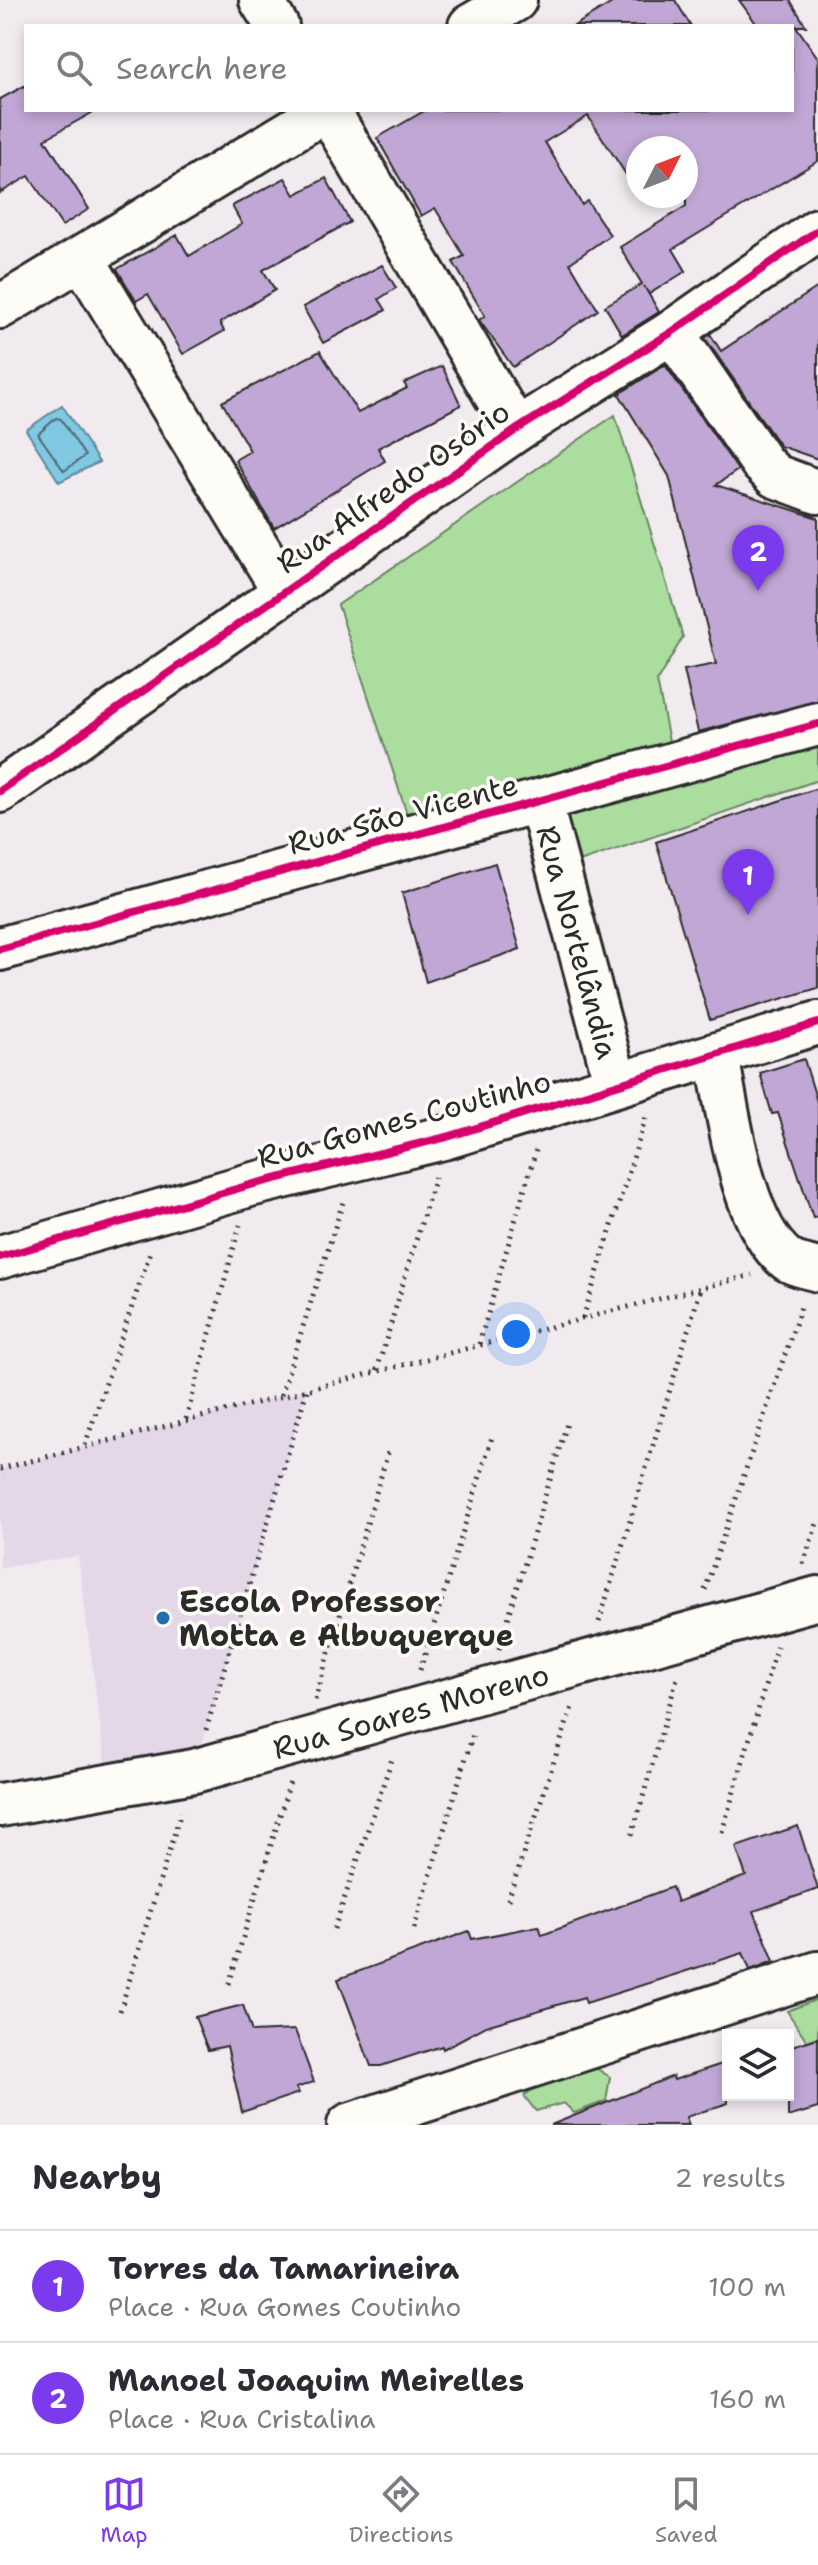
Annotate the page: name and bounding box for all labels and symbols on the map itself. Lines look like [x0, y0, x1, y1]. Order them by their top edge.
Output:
north arrow [626, 136, 698, 208]
street label: Rua Alfredo Osório [268, 391, 518, 583]
pin: 2 [732, 525, 784, 591]
street label: Rua São Vicente [284, 764, 522, 864]
street label: Rua Nortelândia [527, 821, 629, 1064]
pin: 1 [722, 849, 774, 915]
street label: Rua Gomes Coutinho [253, 1060, 555, 1178]
your location [496, 1314, 536, 1354]
place label: Escola Professor Motta e Albuquerque [179, 1581, 514, 1656]
marker: Escola Professor Motta e Albuquerque [154, 1609, 172, 1627]
street label: Rua Soares Moreno [268, 1653, 554, 1769]

